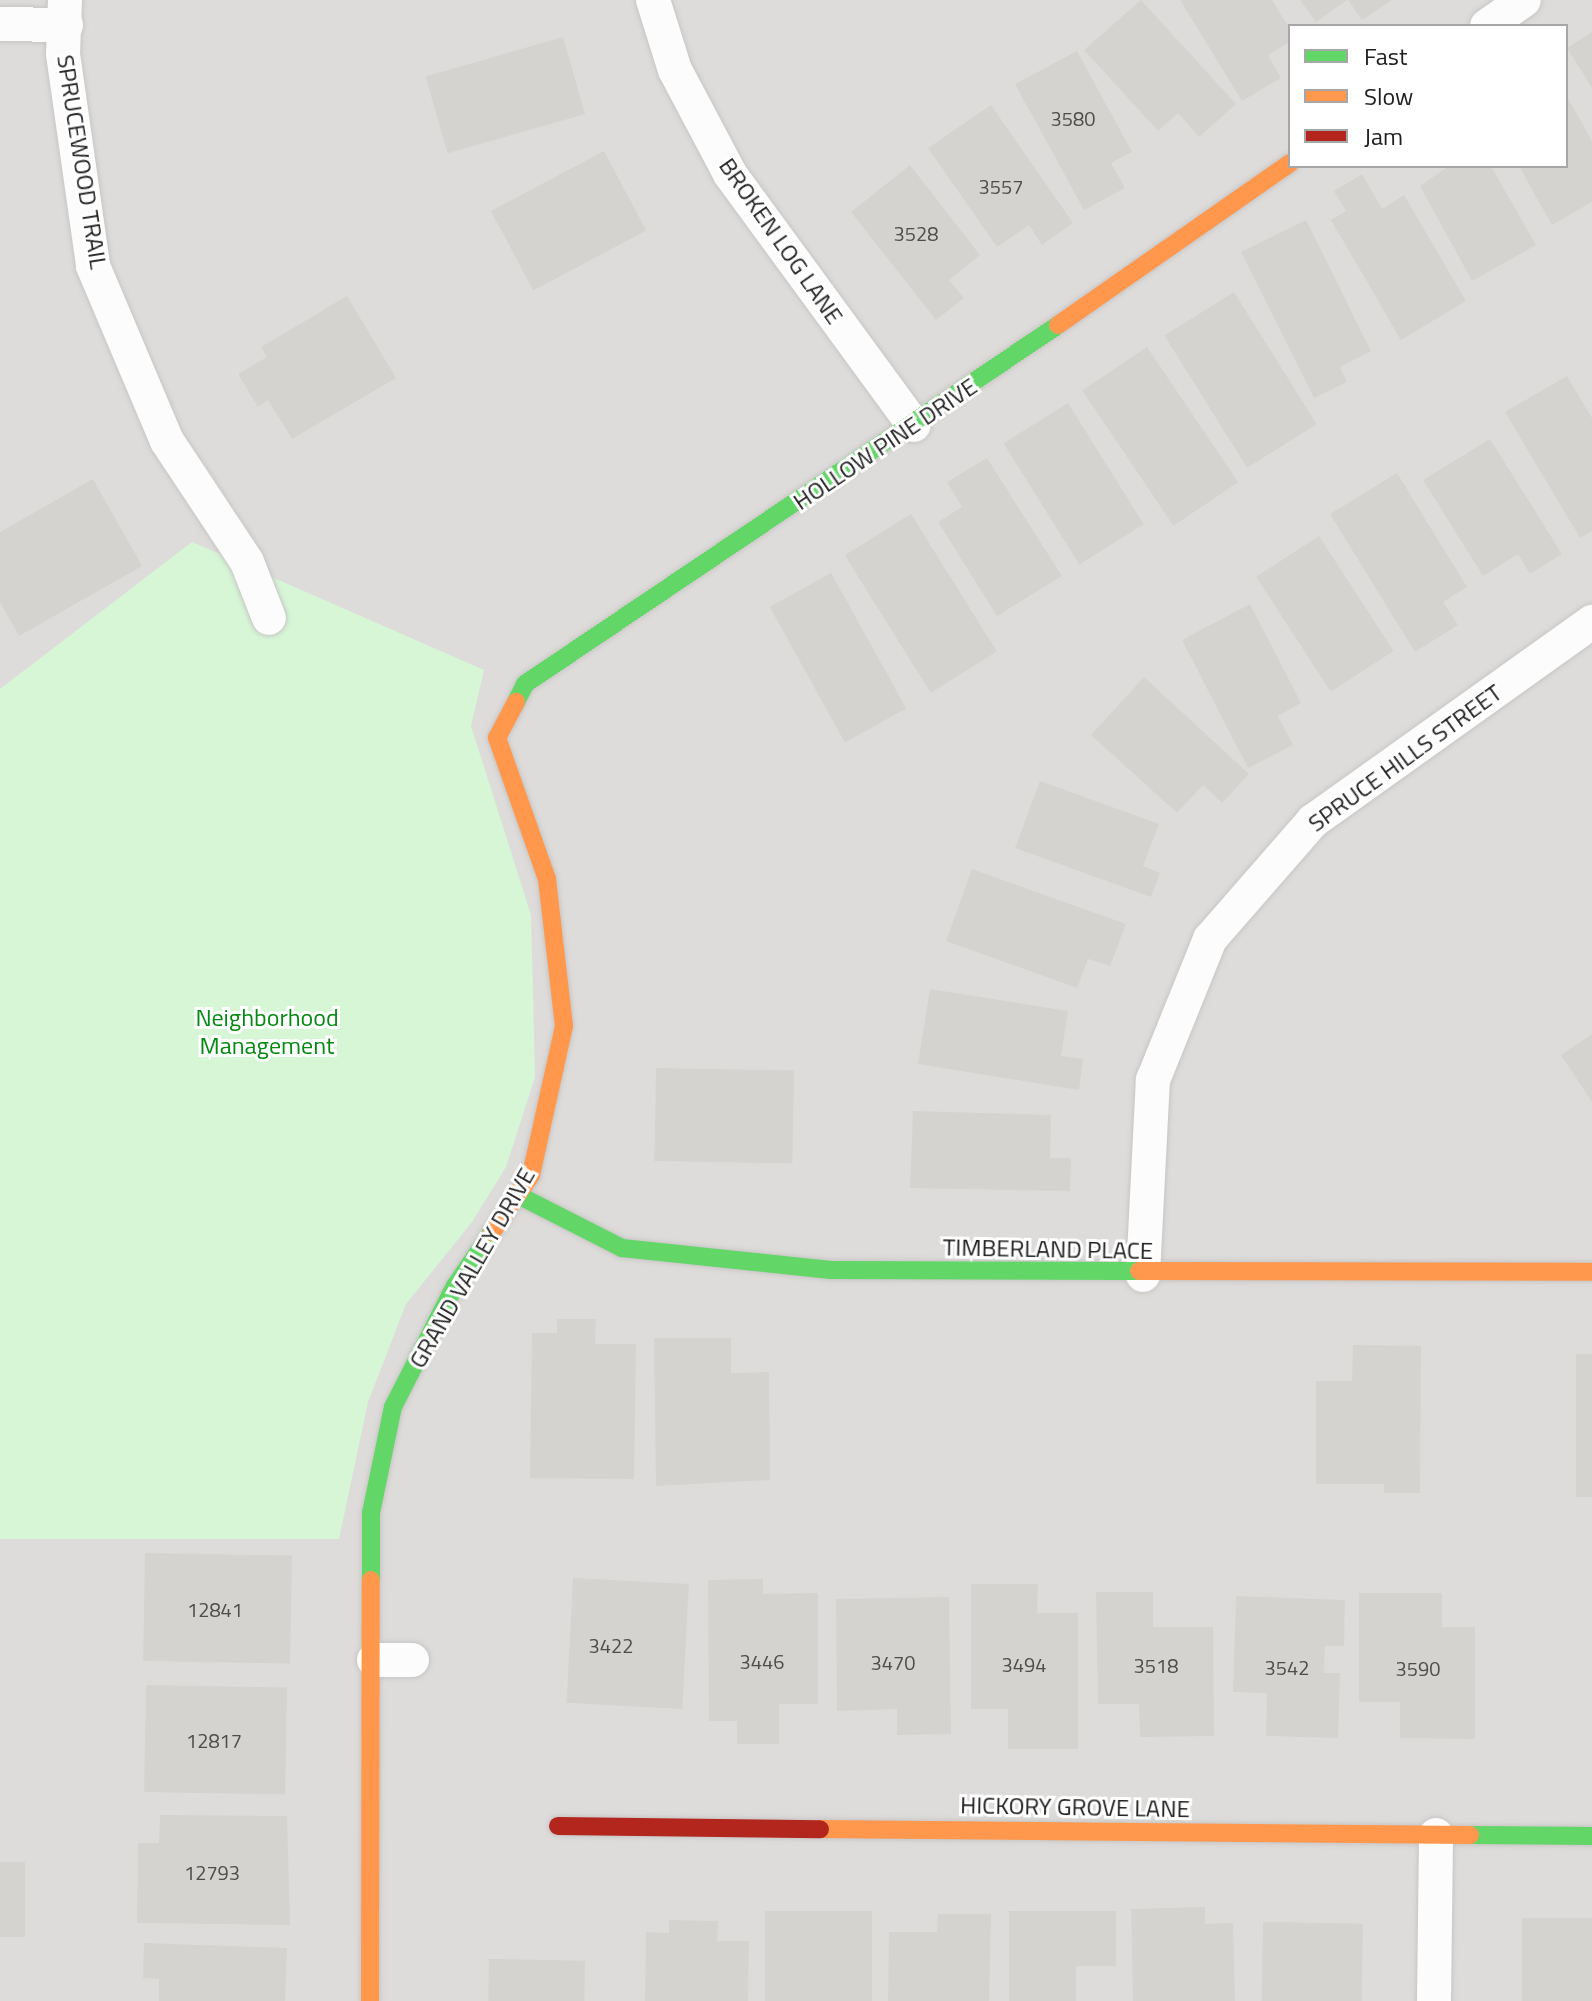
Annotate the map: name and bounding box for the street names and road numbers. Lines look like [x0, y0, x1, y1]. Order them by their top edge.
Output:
street label: SPRUCEWOOD TRAIL [51, 53, 113, 271]
street label: BROKEN LOG LANE [713, 152, 849, 330]
street label: HOLLOW PINE DRIVE [788, 372, 982, 516]
street label: SPRUCE HILLS STREET [1303, 678, 1507, 838]
street label: GRAND VALLEY DRIVE [403, 1163, 541, 1373]
street label: TIMBERLAND PLACE [943, 1233, 1153, 1265]
street label: HICKORY GROVE LANE [960, 1791, 1190, 1823]

